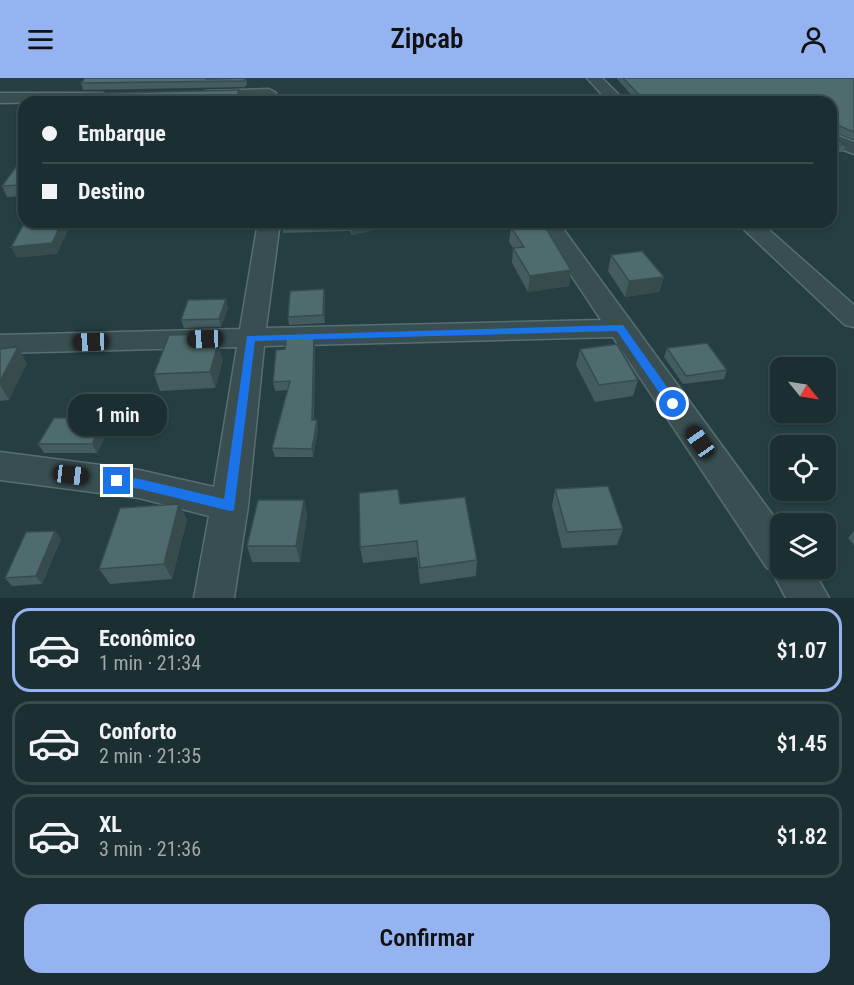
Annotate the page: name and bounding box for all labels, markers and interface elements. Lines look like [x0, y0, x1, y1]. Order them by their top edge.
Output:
icon: menu [24, 23, 57, 56]
text: Zipcab [391, 23, 463, 55]
icon: person [797, 23, 830, 56]
text: Embarque [78, 121, 166, 146]
text: Destino [78, 179, 145, 204]
car [187, 329, 223, 349]
car [73, 332, 109, 352]
north arrow [770, 357, 836, 423]
map controls [770, 357, 836, 579]
route start [659, 390, 686, 417]
callout: 1 min [68, 394, 166, 436]
text: 1 min [95, 403, 140, 427]
car [682, 422, 718, 462]
button: locate [770, 435, 836, 501]
car [52, 464, 90, 486]
route end [103, 467, 130, 494]
button: layers [770, 513, 836, 579]
icon: car [27, 623, 81, 677]
text: Econômico [99, 626, 195, 651]
text: $1.07 [776, 638, 827, 663]
text: 1 min · 21:34 [99, 651, 201, 675]
icon: car [27, 716, 81, 770]
text: Conforto [99, 719, 177, 744]
text: $1.45 [776, 731, 827, 756]
text: 2 min · 21:35 [99, 744, 201, 768]
icon: car [27, 809, 81, 863]
text: XL [99, 812, 122, 837]
text: $1.82 [776, 824, 827, 849]
text: 3 min · 21:36 [99, 837, 201, 861]
button: Confirmar [24, 904, 830, 973]

